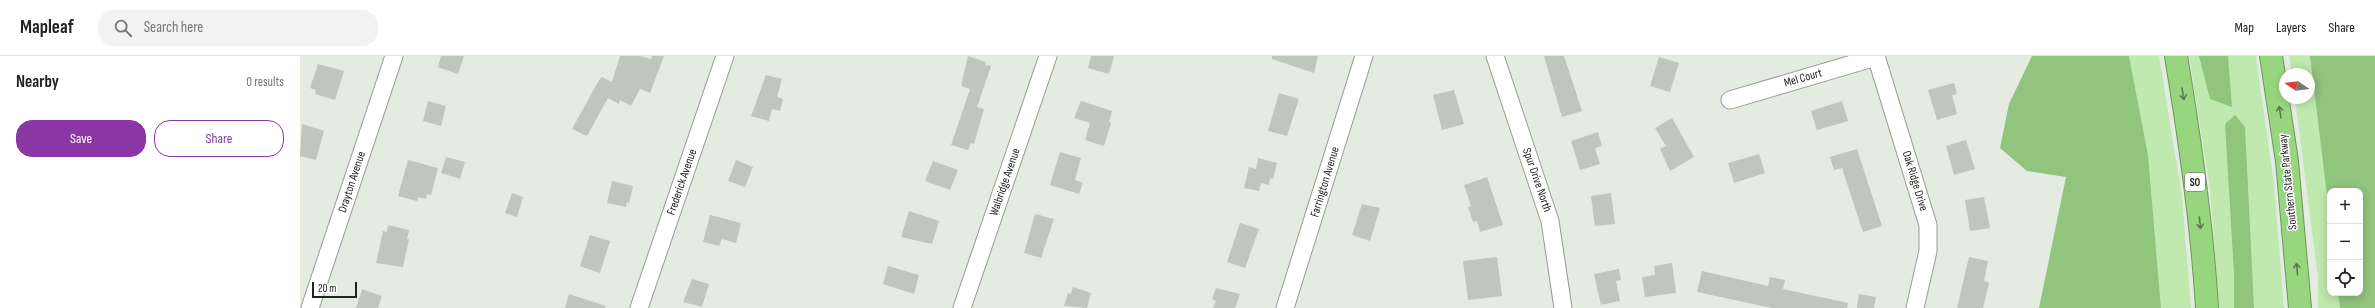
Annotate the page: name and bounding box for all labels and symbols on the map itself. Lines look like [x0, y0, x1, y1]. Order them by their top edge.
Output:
street label: Mel Court [1782, 65, 1824, 91]
north arrow [2279, 68, 2315, 104]
one-way arrow [2179, 88, 2187, 101]
one-way arrow [2276, 106, 2284, 119]
street label: Southern State Parkway [2275, 133, 2300, 231]
street label: Farrington Avenue [1307, 145, 1343, 219]
street label: Walbridge Avenue [986, 146, 1024, 218]
street label: Spur Drive North [1519, 146, 1555, 214]
street label: Frederick Avenue [664, 147, 700, 217]
street label: Drayton Avenue [335, 149, 369, 214]
street label: Oak Ridge Drive [1899, 149, 1931, 213]
road number: SO [2185, 173, 2205, 191]
one-way arrow [2197, 216, 2204, 229]
one-way arrow [2293, 263, 2300, 276]
scale bar [312, 280, 357, 299]

